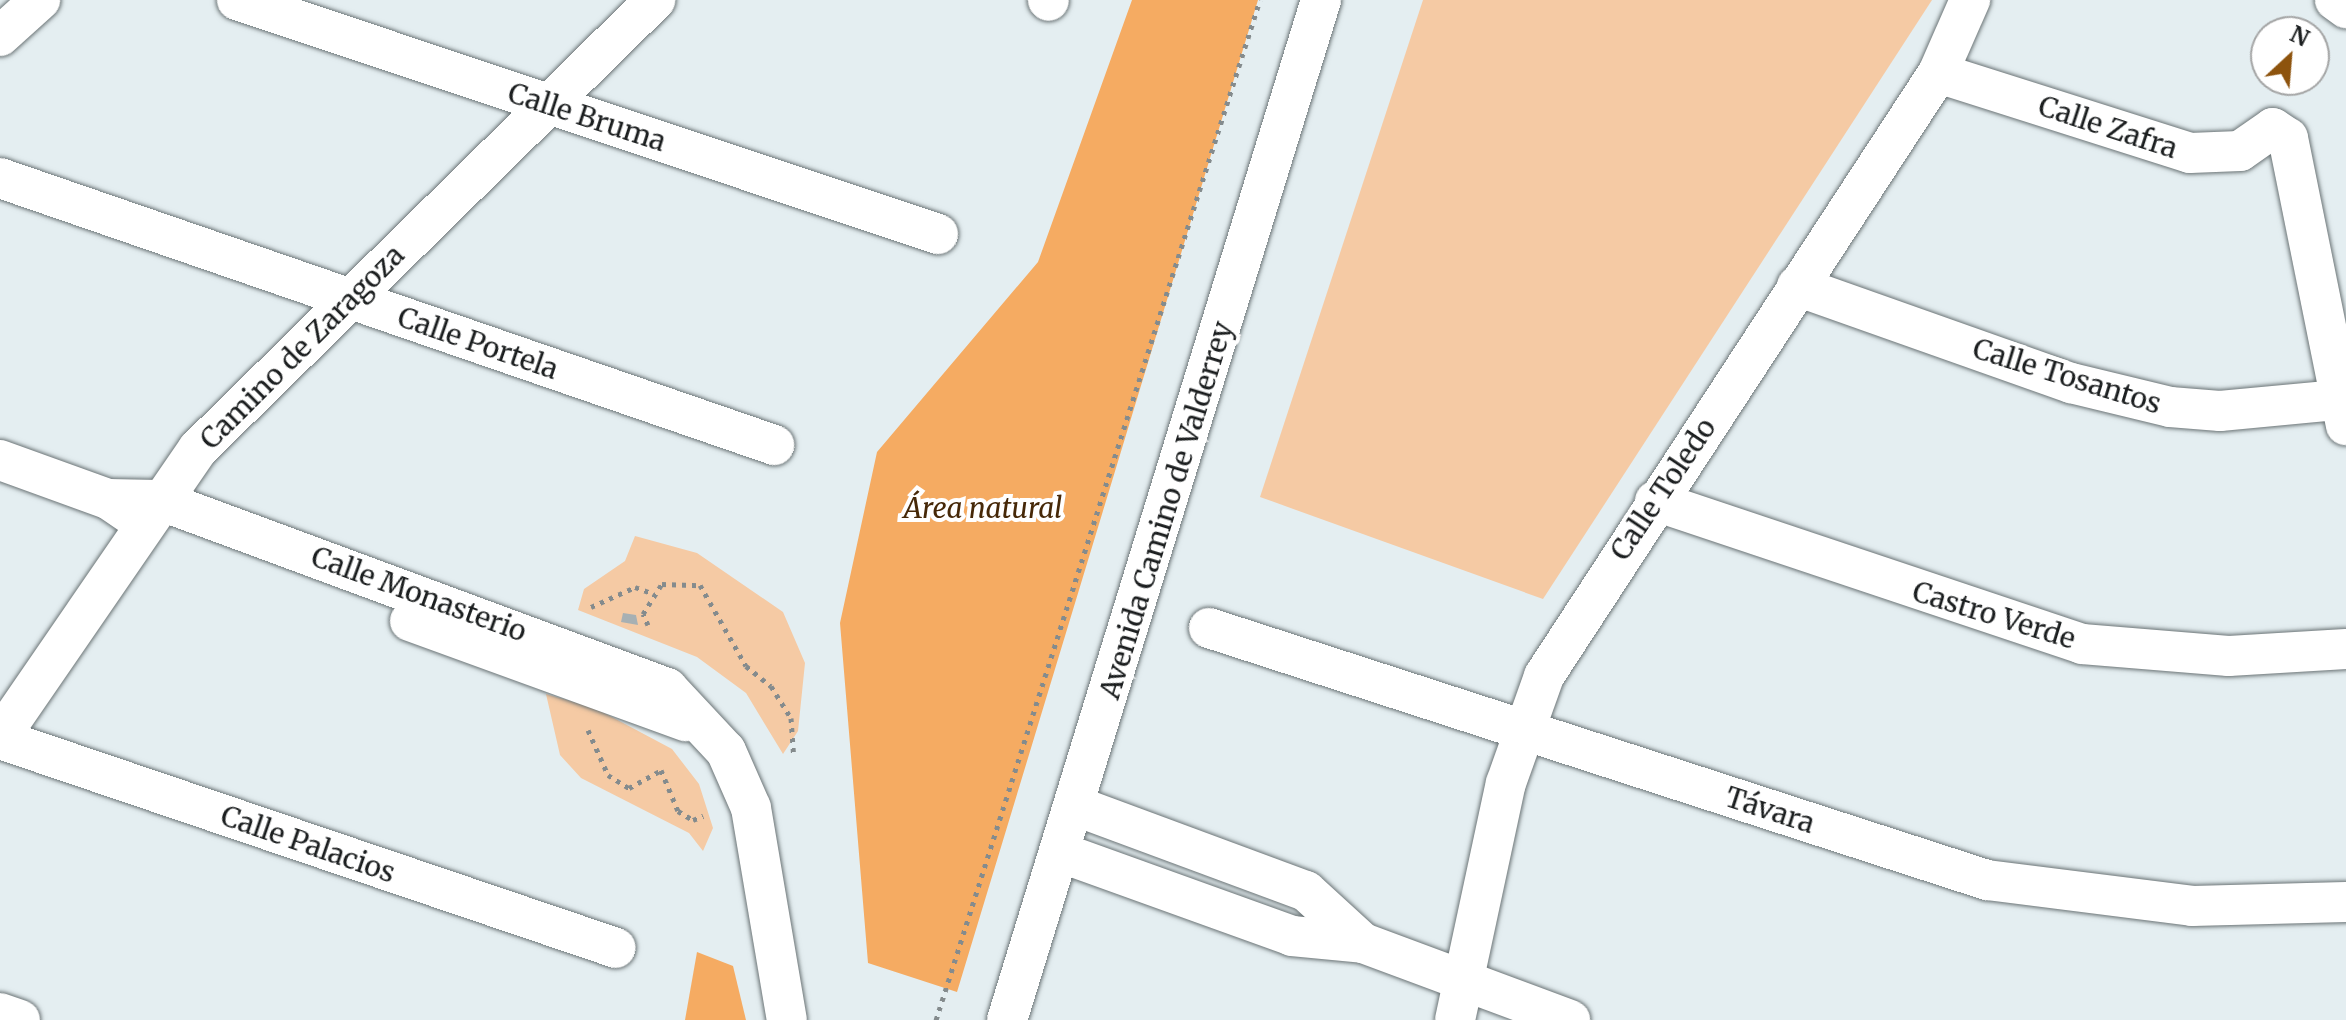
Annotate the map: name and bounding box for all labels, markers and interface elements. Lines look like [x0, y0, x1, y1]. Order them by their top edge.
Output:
north arrow [2250, 16, 2330, 96]
text: N [2286, 20, 2314, 53]
street label: Calle Bruma [504, 76, 670, 158]
street label: Calle Zafra [2034, 89, 2182, 165]
street label: Camino de Zaragoza [193, 238, 411, 456]
street label: Calle Portela [393, 300, 563, 386]
street label: Avenida Camino de Valderrey [1092, 317, 1240, 703]
street label: Calle Tosantos [1969, 331, 2165, 421]
street label: Calle Toledo [1603, 412, 1723, 566]
park label: Área natural [903, 491, 1063, 525]
street label: Calle Monasterio [307, 540, 531, 648]
street label: Castro Verde [1909, 574, 2079, 656]
street label: Távara [1721, 780, 1819, 840]
street label: Calle Palacios [217, 799, 399, 889]

